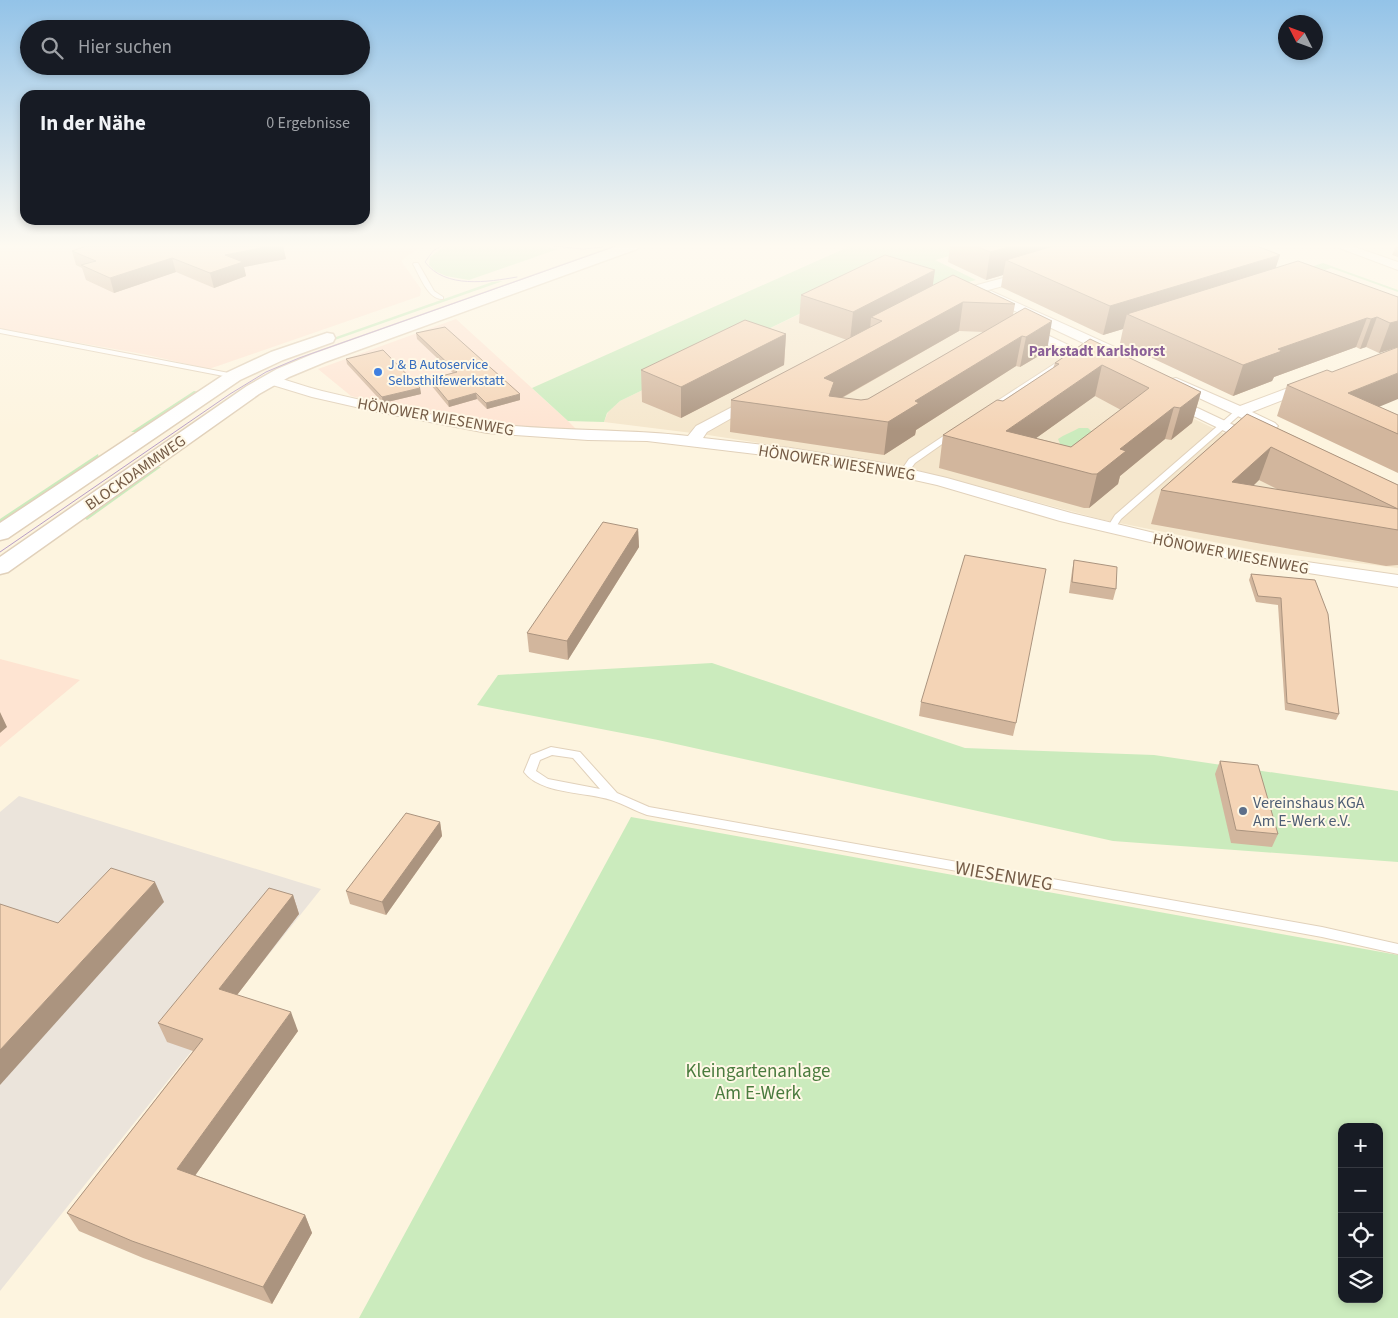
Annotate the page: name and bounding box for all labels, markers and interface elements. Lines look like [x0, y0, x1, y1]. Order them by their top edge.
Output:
north arrow [1278, 15, 1323, 60]
search box [20, 20, 370, 75]
icon: search [38, 34, 66, 62]
text: Hier suchen [78, 34, 172, 61]
text: In der Nähe [40, 108, 146, 138]
text: 0 Ergebnisse [266, 112, 350, 134]
district label: Parkstadt Karlshorst [1029, 341, 1165, 362]
place label: J & B Autoservice Selbsthilfewerkstatt [388, 355, 505, 391]
marker: J & B Autoservice Selbsthilfewerkstatt [372, 366, 384, 378]
street label: HÖNOWER WIESENWEG [356, 392, 516, 442]
street label: BLOCKDAMMWEG [81, 430, 190, 516]
street label: HÖNOWER WIESENWEG [757, 440, 917, 486]
street label: HÖNOWER WIESENWEG [1151, 528, 1311, 580]
place label: Vereinshaus KGA Am E-Werk e.V. [1253, 792, 1365, 832]
marker: Vereinshaus KGA Am E-Werk e.V. [1237, 805, 1249, 817]
street label: WIESENWEG [953, 855, 1055, 898]
park label: Kleingartenanlage Am E-Werk [686, 1058, 830, 1107]
map controls [1338, 1123, 1383, 1303]
button: + [1338, 1123, 1383, 1168]
button: − [1338, 1168, 1383, 1213]
button: locate [1338, 1213, 1383, 1258]
button: layers [1338, 1258, 1383, 1303]

